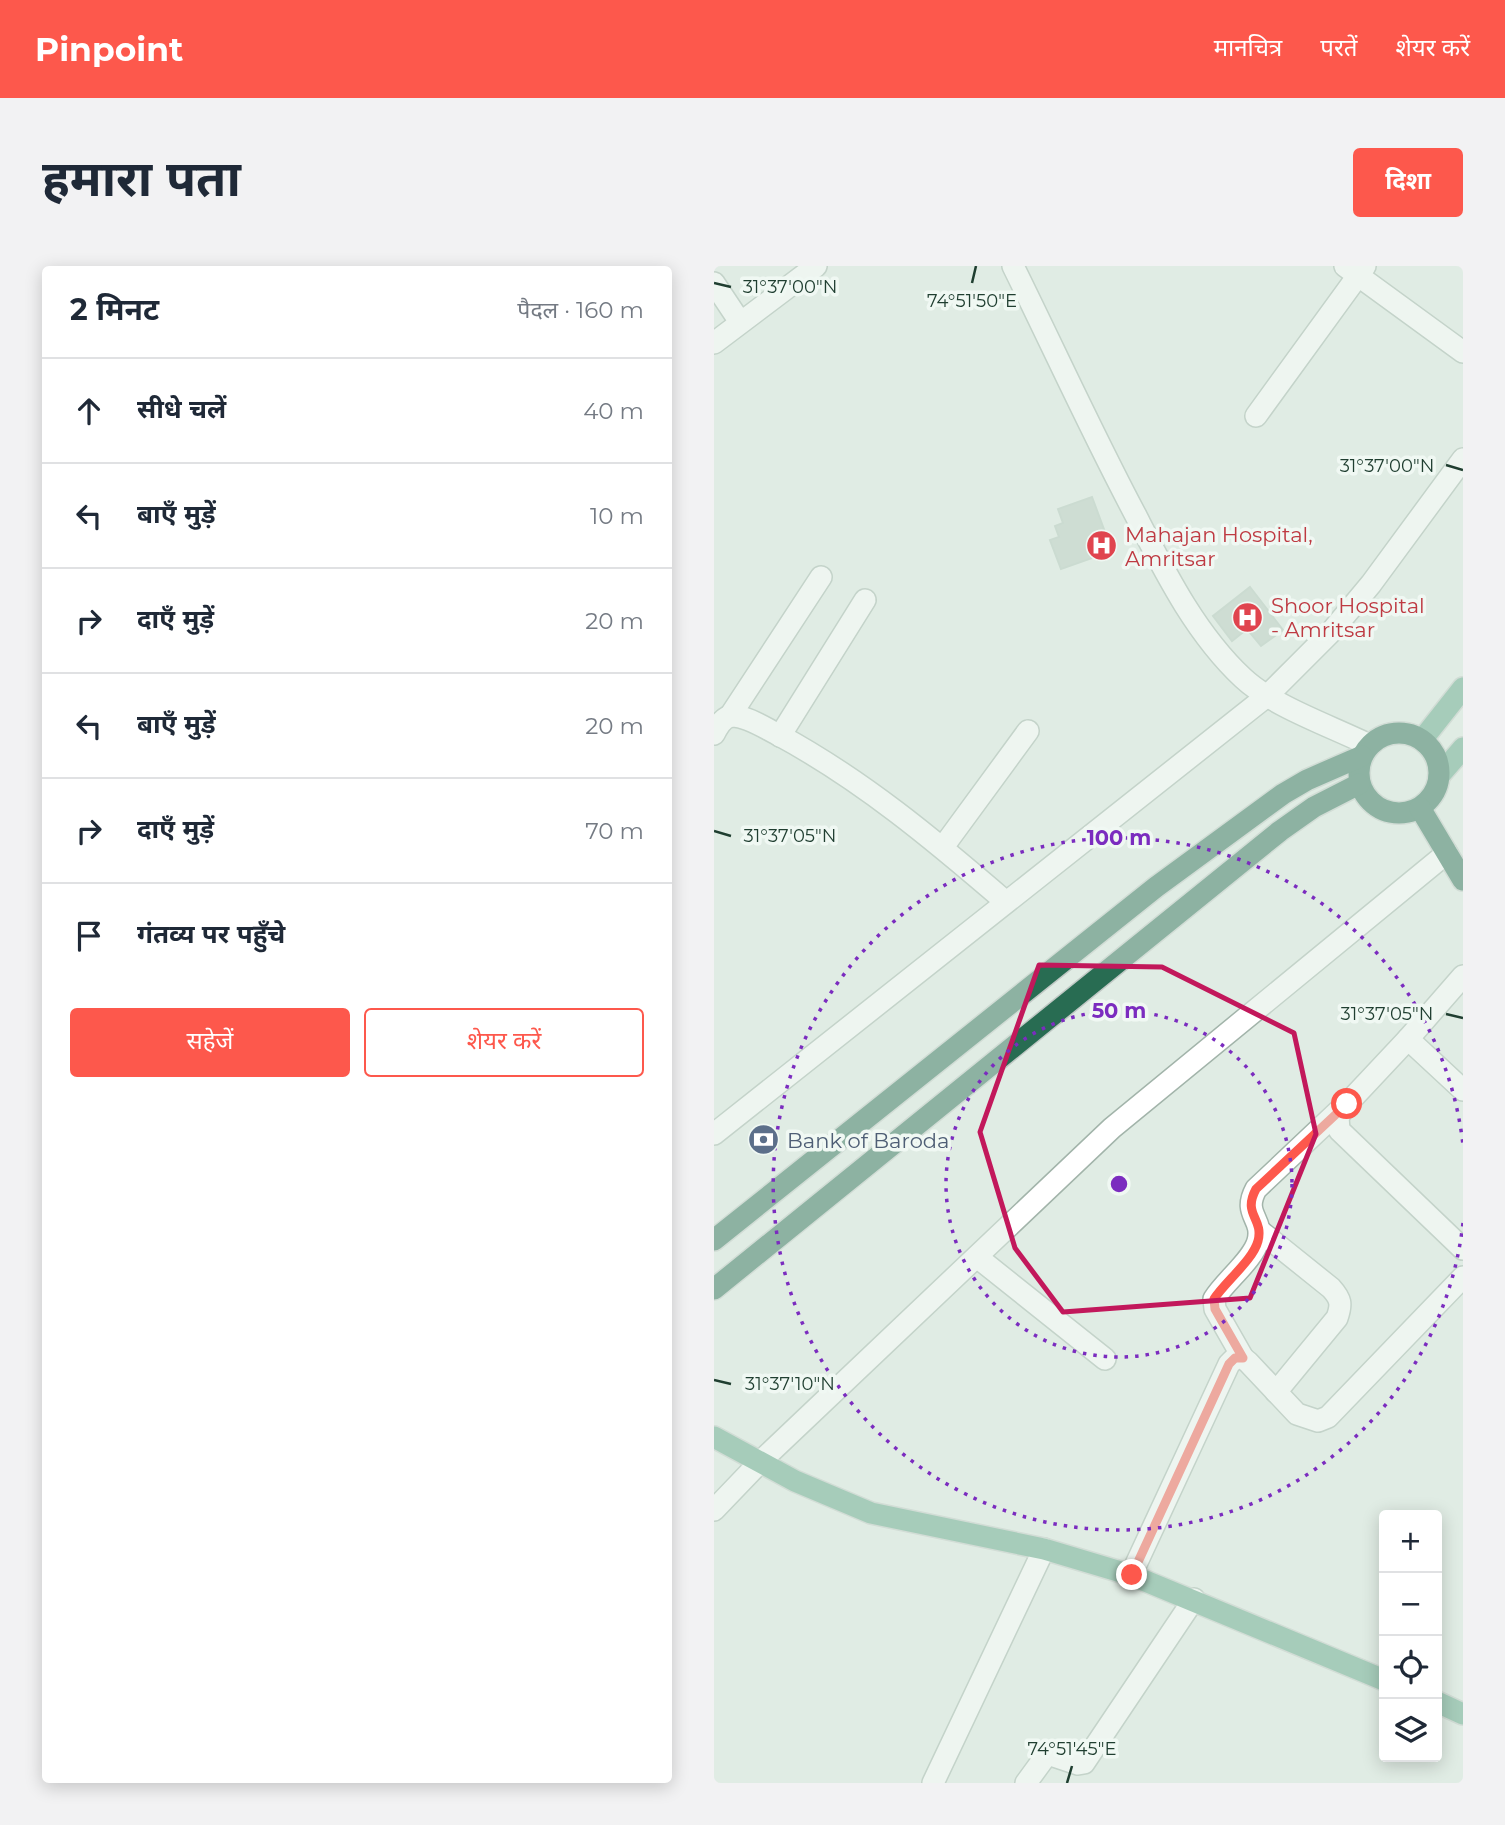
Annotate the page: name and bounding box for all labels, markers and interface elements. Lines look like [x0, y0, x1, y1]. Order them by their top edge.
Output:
text: Pinpoint [35, 29, 183, 69]
text: मानचित्र [1214, 33, 1282, 62]
text: परतें [1320, 33, 1357, 62]
text: शेयर करें [1395, 33, 1470, 62]
button: दिशा [1353, 148, 1463, 217]
text: हमारा पता [42, 149, 241, 208]
text: 31°37'00"N [743, 276, 837, 298]
text: 74°51'50"E [927, 290, 1017, 312]
text: 2 मिनट [70, 291, 159, 328]
text: पैदल · 160 m [517, 296, 644, 324]
icon: ahead [70, 392, 108, 430]
text: सीधे चलें [137, 393, 226, 425]
text: 40 m [583, 397, 644, 425]
text: 31°37'00"N [1340, 455, 1434, 477]
icon: left [70, 497, 108, 535]
text: बाएँ मुड़ें [137, 498, 216, 530]
text: 10 m [590, 502, 644, 530]
place label: Mahajan Hospital, Amritsar [1125, 522, 1313, 571]
hospital icon: Mahajan Hospital, Amritsar [1085, 529, 1119, 563]
place label: Shoor Hospital - Amritsar [1271, 593, 1425, 642]
hospital icon: Shoor Hospital - Amritsar [1231, 600, 1265, 634]
icon: right [70, 602, 108, 640]
text: दाएँ मुड़ें [137, 603, 214, 635]
text: 20 m [585, 607, 644, 635]
icon: left [70, 707, 108, 745]
text: बाएँ मुड़ें [137, 708, 216, 740]
text: 20 m [585, 712, 644, 740]
icon: right [70, 812, 108, 850]
text: दाएँ मुड़ें [137, 813, 214, 845]
text: 70 m [585, 817, 644, 845]
text: 31°37'05"N [744, 825, 836, 847]
text: 100 m [1087, 825, 1151, 850]
icon: arrive [70, 917, 108, 955]
text: गंतव्य पर पहुँचे [137, 918, 285, 950]
text: 50 m [1092, 998, 1146, 1023]
text: 31°37'05"N [1341, 1003, 1433, 1025]
button: सहेजें [70, 1008, 350, 1077]
button: शेयर करें [364, 1008, 644, 1077]
route start [1331, 1088, 1362, 1119]
bank icon: Bank of Baroda [747, 1123, 781, 1157]
place label: Bank of Baroda [787, 1128, 949, 1153]
centre of rings [1107, 1172, 1131, 1196]
text: 31°37'10"N [745, 1373, 835, 1395]
map controls [1379, 1510, 1442, 1762]
button: + [1379, 1510, 1442, 1573]
route end [1116, 1559, 1147, 1590]
button: − [1379, 1573, 1442, 1636]
button: locate [1379, 1636, 1442, 1699]
button: layers [1379, 1699, 1442, 1762]
text: 74°51'45"E [1028, 1738, 1116, 1760]

